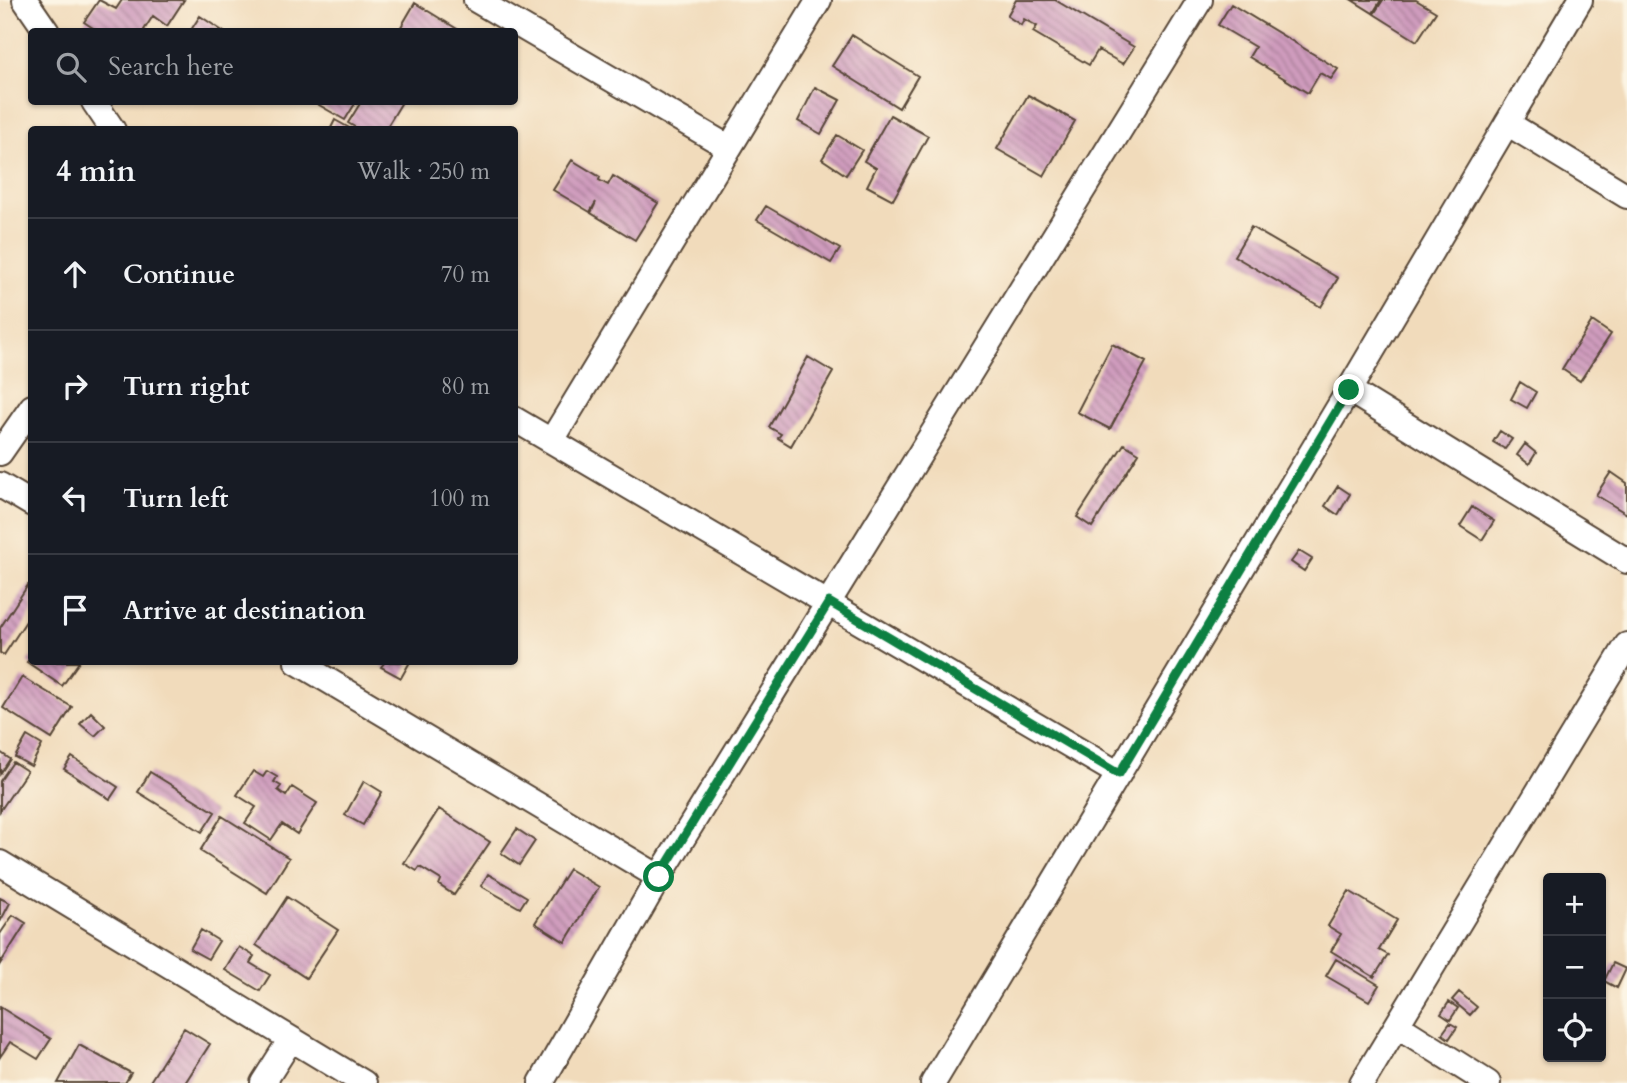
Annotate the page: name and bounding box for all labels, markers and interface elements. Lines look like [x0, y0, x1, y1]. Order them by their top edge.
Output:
search box [28, 28, 518, 105]
icon: search [52, 48, 90, 86]
text: Search here [108, 49, 234, 84]
text: 4 min [56, 151, 136, 192]
text: Walk · 250 m [357, 156, 490, 187]
icon: ahead [56, 255, 94, 293]
text: Continue [123, 257, 235, 292]
text: 70 m [441, 259, 490, 290]
icon: right [56, 367, 94, 405]
text: Turn right [123, 369, 250, 404]
text: 80 m [441, 371, 490, 402]
route end [1333, 374, 1364, 405]
icon: left [56, 479, 94, 517]
text: Turn left [123, 481, 228, 516]
text: 100 m [429, 483, 490, 514]
icon: arrive [56, 591, 94, 629]
text: Arrive at destination [123, 593, 366, 628]
route start [643, 861, 674, 892]
map controls [1543, 873, 1606, 1062]
button: + [1543, 873, 1606, 936]
button: − [1543, 936, 1606, 999]
button: locate [1543, 999, 1606, 1062]

